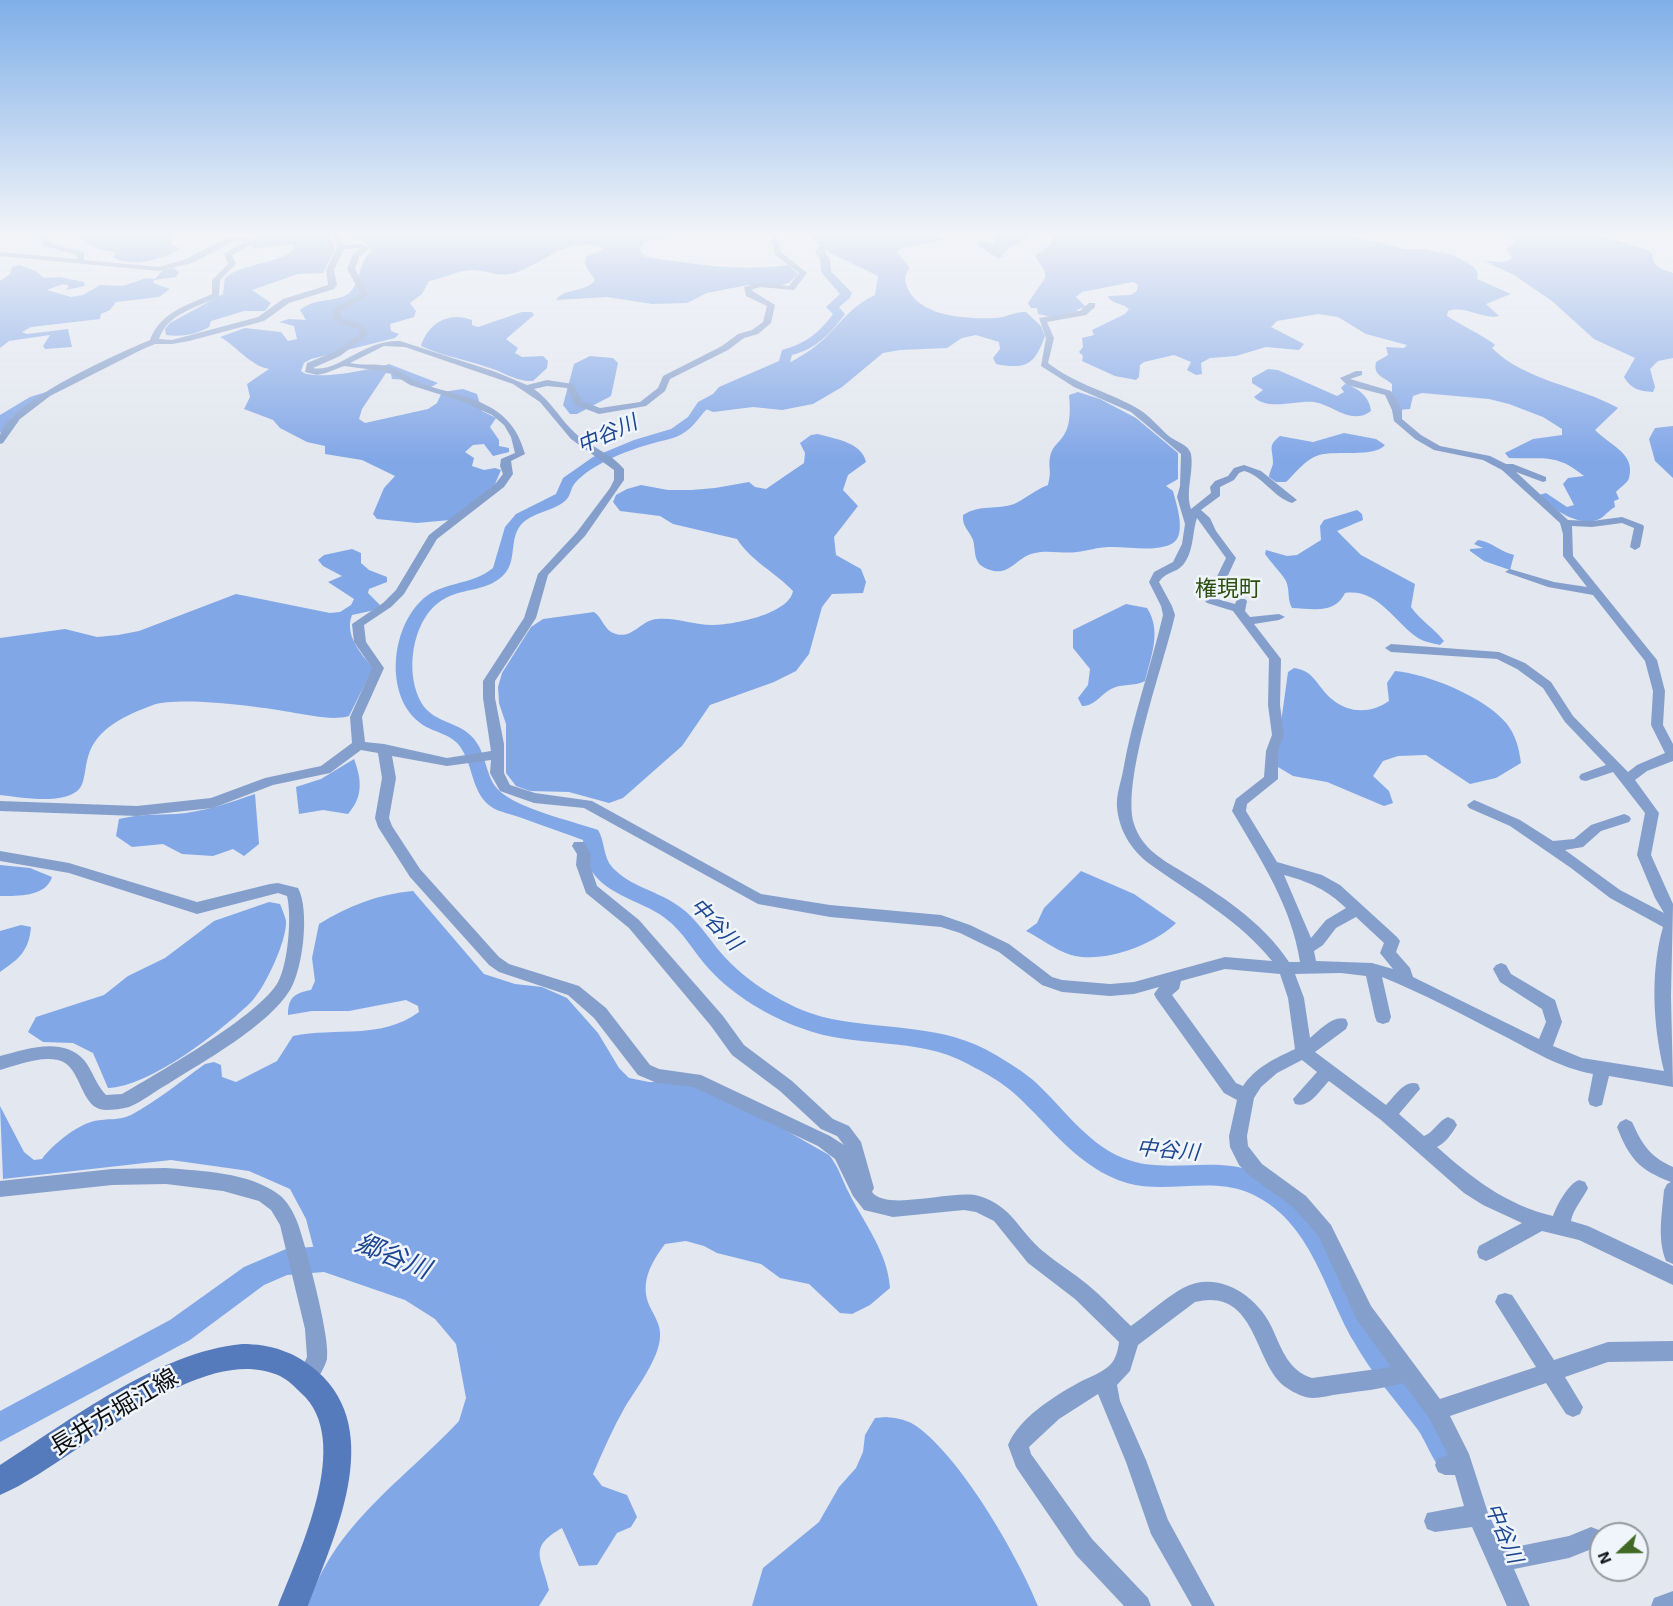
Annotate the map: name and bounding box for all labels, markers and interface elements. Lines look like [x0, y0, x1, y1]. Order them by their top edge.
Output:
water label: 中谷川 [573, 410, 641, 458]
district label: 権現町 [1195, 576, 1261, 602]
water label: 中谷川 [685, 893, 747, 955]
water label: 中谷川 [1136, 1135, 1200, 1165]
water label: 郷谷川 [351, 1227, 435, 1285]
street label: 長井方堀江線 [45, 1363, 183, 1461]
water label: 中谷川 [1480, 1499, 1528, 1567]
north arrow [1589, 1522, 1649, 1582]
text: N [1593, 1549, 1615, 1567]

